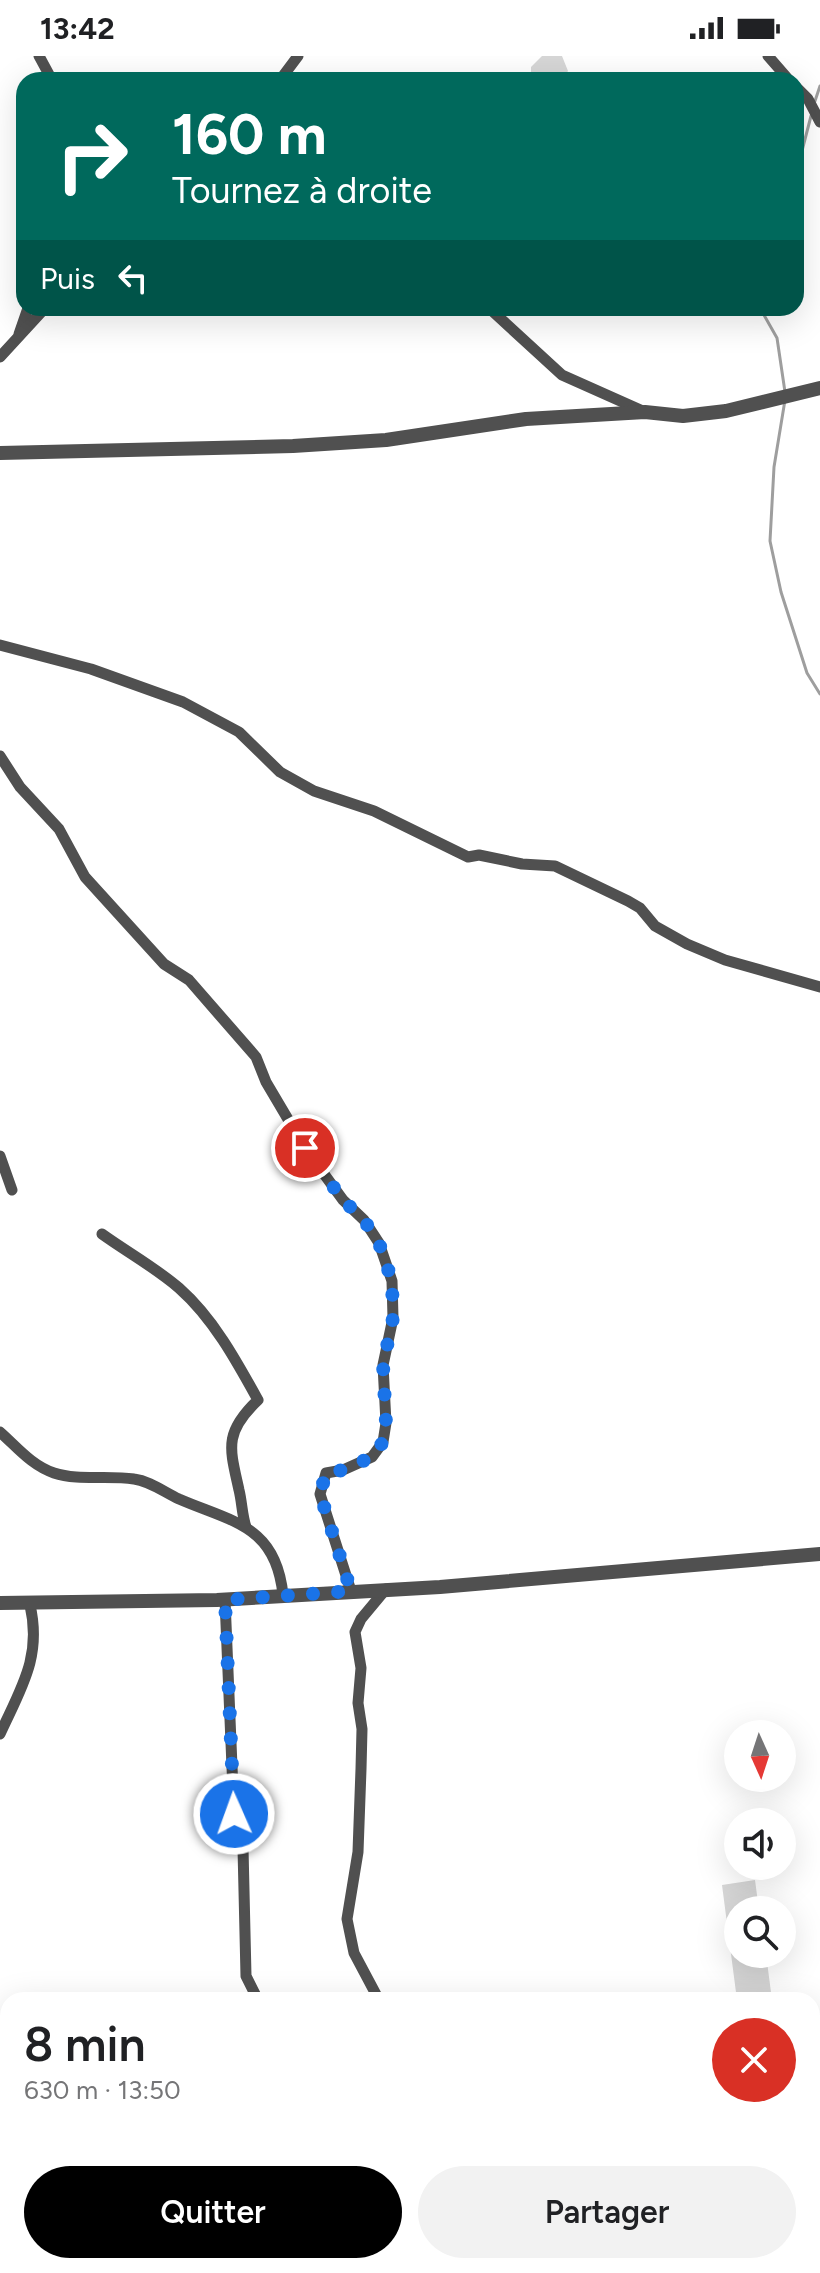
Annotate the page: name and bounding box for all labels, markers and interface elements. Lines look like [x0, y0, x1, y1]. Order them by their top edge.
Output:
text: 13:42 [40, 10, 115, 47]
text: 160 m [172, 101, 327, 168]
icon: right [40, 104, 144, 208]
text: Tournez à droite [172, 169, 432, 212]
icon: left [111, 256, 155, 300]
text: Puis [40, 260, 95, 297]
pin [271, 1114, 339, 1182]
icon: arrive [283, 1126, 327, 1170]
north arrow [724, 1720, 796, 1792]
map controls [724, 1720, 796, 1968]
position arrow [192, 1772, 276, 1856]
button: sound [724, 1808, 796, 1880]
button: search [724, 1896, 796, 1968]
text: 8 min [24, 2015, 146, 2073]
button: close [712, 2018, 796, 2102]
text: 630 m · 13:50 [24, 2074, 181, 2106]
button: Quitter [24, 2166, 402, 2258]
button: Partager [418, 2166, 796, 2258]

